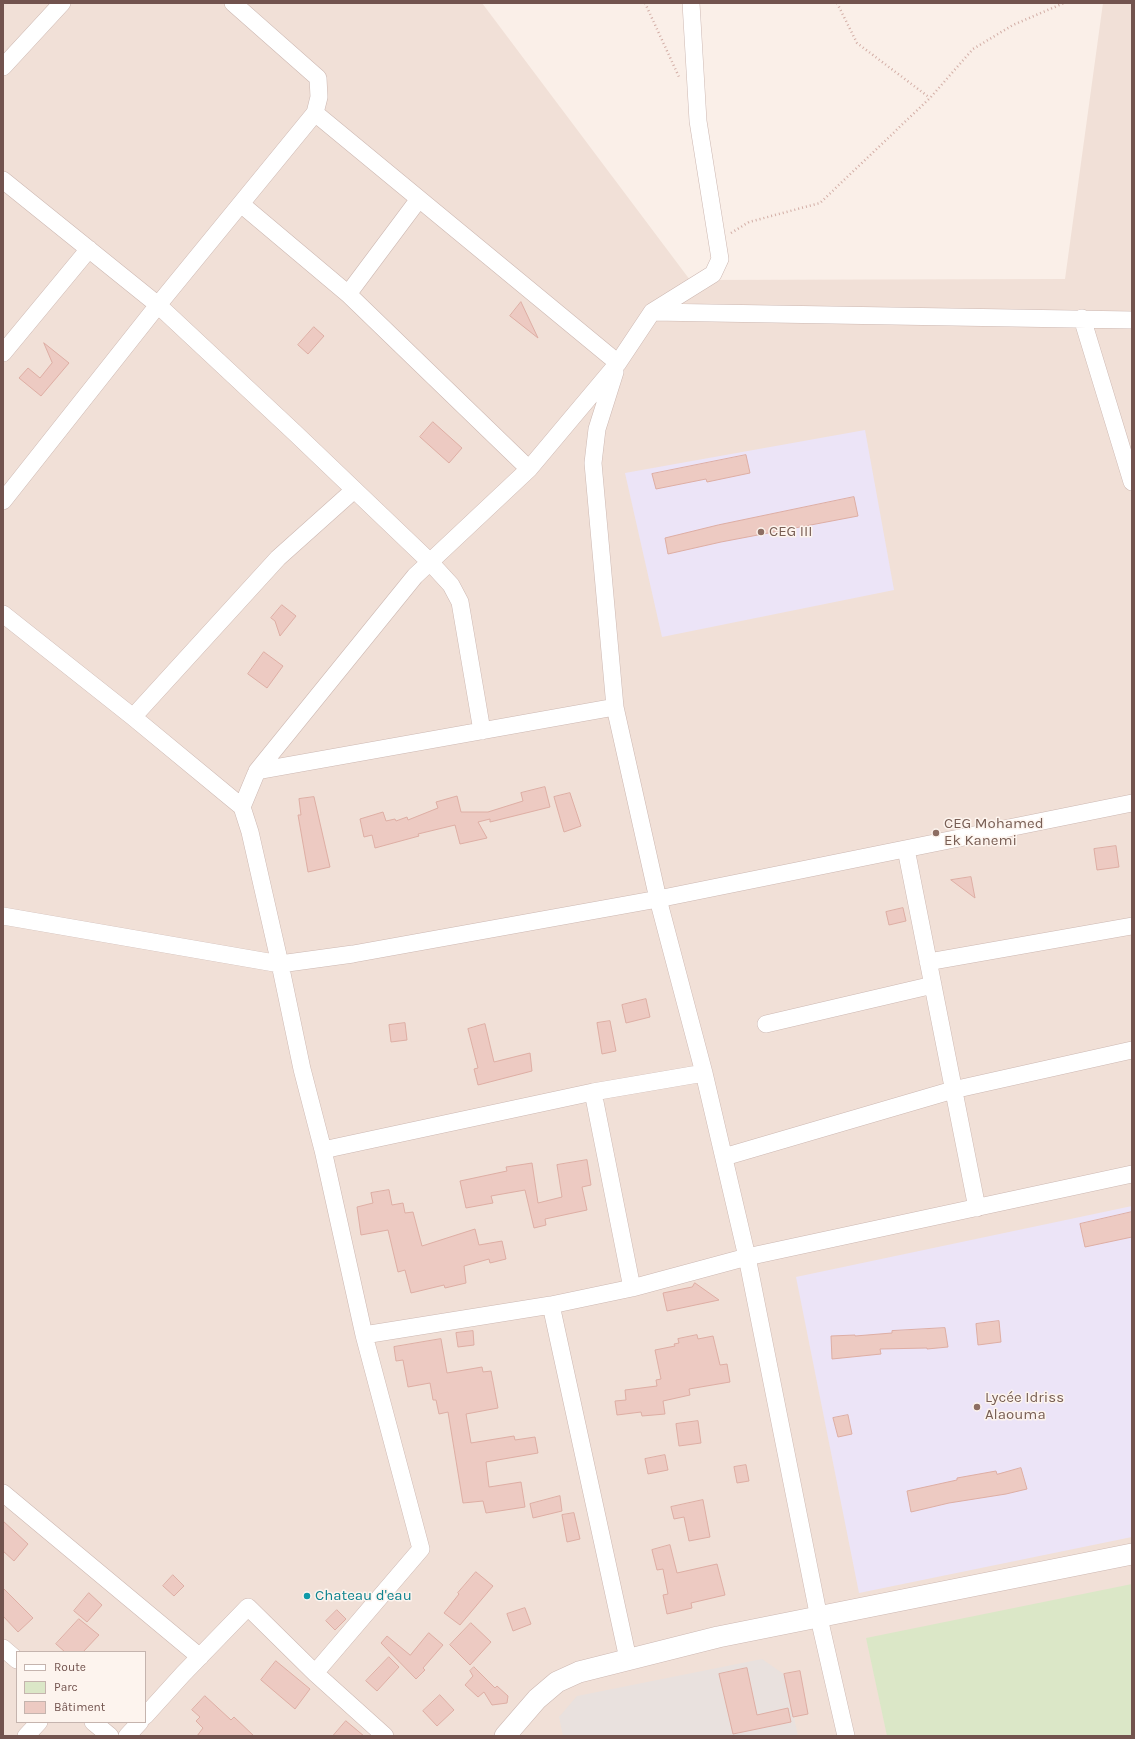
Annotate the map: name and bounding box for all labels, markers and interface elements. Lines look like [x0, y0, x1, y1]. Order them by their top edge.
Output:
place label: CEG III [769, 523, 812, 541]
marker: CEG III [756, 527, 766, 537]
place label: CEG Mohamed Ek Kanemi [944, 815, 1044, 850]
marker: CEG Mohamed Ek Kanemi [931, 828, 941, 838]
place label: Lycée Idriss Alaouma [985, 1389, 1064, 1424]
marker: Lycée Idriss Alaouma [972, 1402, 982, 1412]
place label: Chateau d'eau [315, 1587, 412, 1605]
marker: Chateau d'eau [302, 1591, 312, 1601]
legend [16, 1651, 146, 1723]
text: Route [54, 1660, 86, 1674]
text: Parc [54, 1680, 78, 1694]
text: Bâtiment [54, 1700, 105, 1714]

